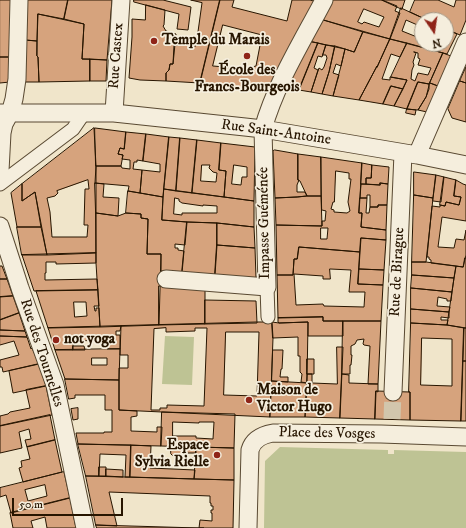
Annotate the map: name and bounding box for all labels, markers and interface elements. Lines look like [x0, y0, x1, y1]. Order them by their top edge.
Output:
north arrow [414, 12, 454, 52]
street label: Rue Castex [106, 22, 128, 90]
place label: Temple du Marais [162, 32, 270, 50]
text: N [430, 35, 442, 51]
marker: Temple du Marais [149, 36, 159, 46]
marker: École des Francs-Bourgeois [242, 51, 252, 61]
place label: École des Francs-Bourgeois [194, 62, 300, 97]
street label: Rue Saint-Antoine [220, 116, 332, 150]
street label: Impasse Guéménée [255, 167, 275, 279]
street label: Rue de Birague [387, 227, 409, 317]
street label: Rue des Tournelles [15, 297, 67, 409]
place label: not yoga [64, 331, 115, 349]
marker: not yoga [51, 335, 61, 345]
place label: Maison de Victor Hugo [257, 382, 332, 417]
marker: Maison de Victor Hugo [244, 395, 254, 405]
street label: Place des Vosges [278, 424, 376, 444]
place label: Espace Sylvia Rielle [135, 437, 209, 472]
marker: Espace Sylvia Rielle [212, 450, 222, 460]
scale bar [14, 490, 125, 516]
text: 50 m [19, 497, 43, 512]

